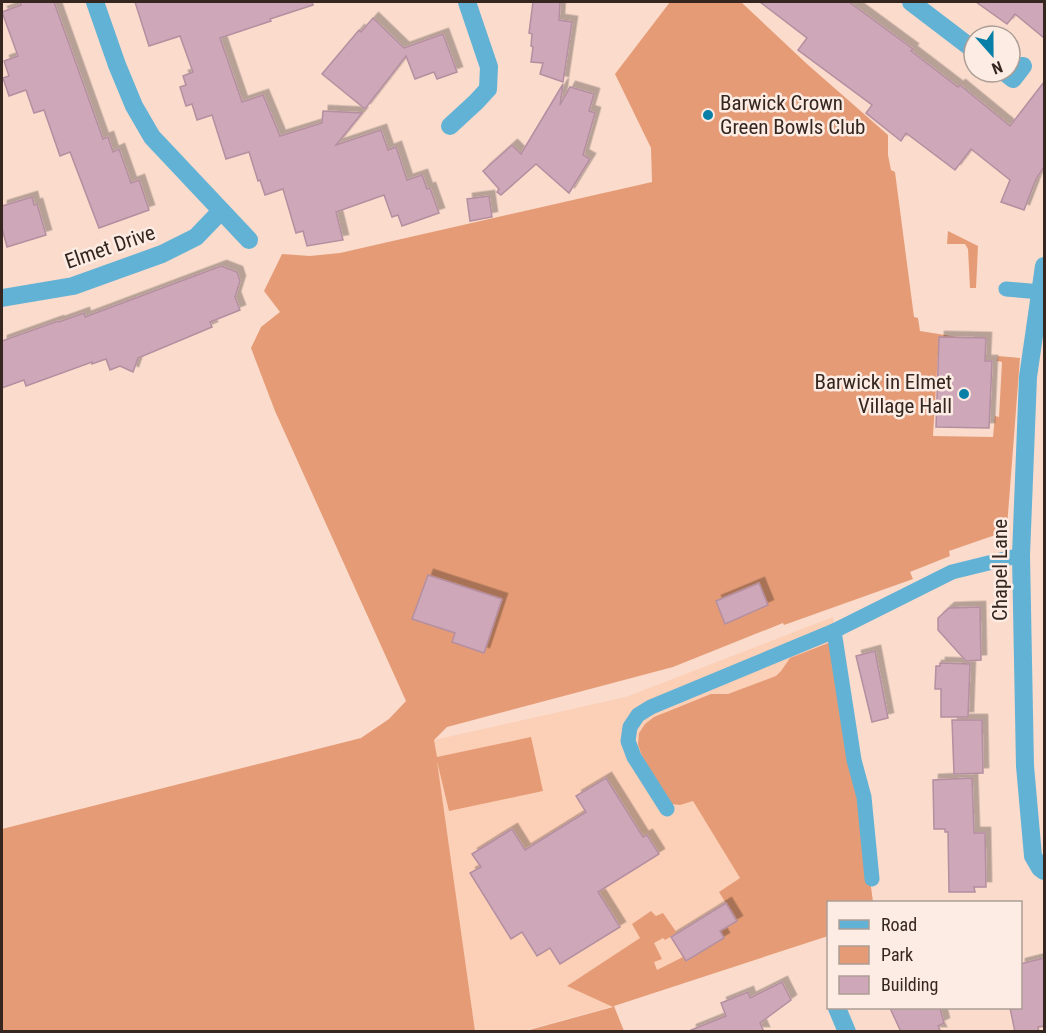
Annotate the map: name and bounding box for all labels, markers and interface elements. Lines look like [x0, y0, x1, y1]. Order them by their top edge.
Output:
north arrow [962, 24, 1022, 84]
text: N [989, 57, 1005, 78]
place label: Barwick Crown Green Bowls Club [720, 91, 865, 139]
marker: Barwick Crown Green Bowls Club [701, 108, 715, 122]
street label: Elmet Drive [62, 220, 158, 274]
place label: Barwick in Elmet Village Hall [815, 370, 952, 418]
marker: Barwick in Elmet Village Hall [957, 387, 971, 401]
street label: Chapel Lane [988, 519, 1012, 621]
legend [827, 901, 1022, 1009]
text: Road [881, 914, 917, 935]
text: Park [881, 944, 913, 965]
text: Building [881, 974, 938, 995]

